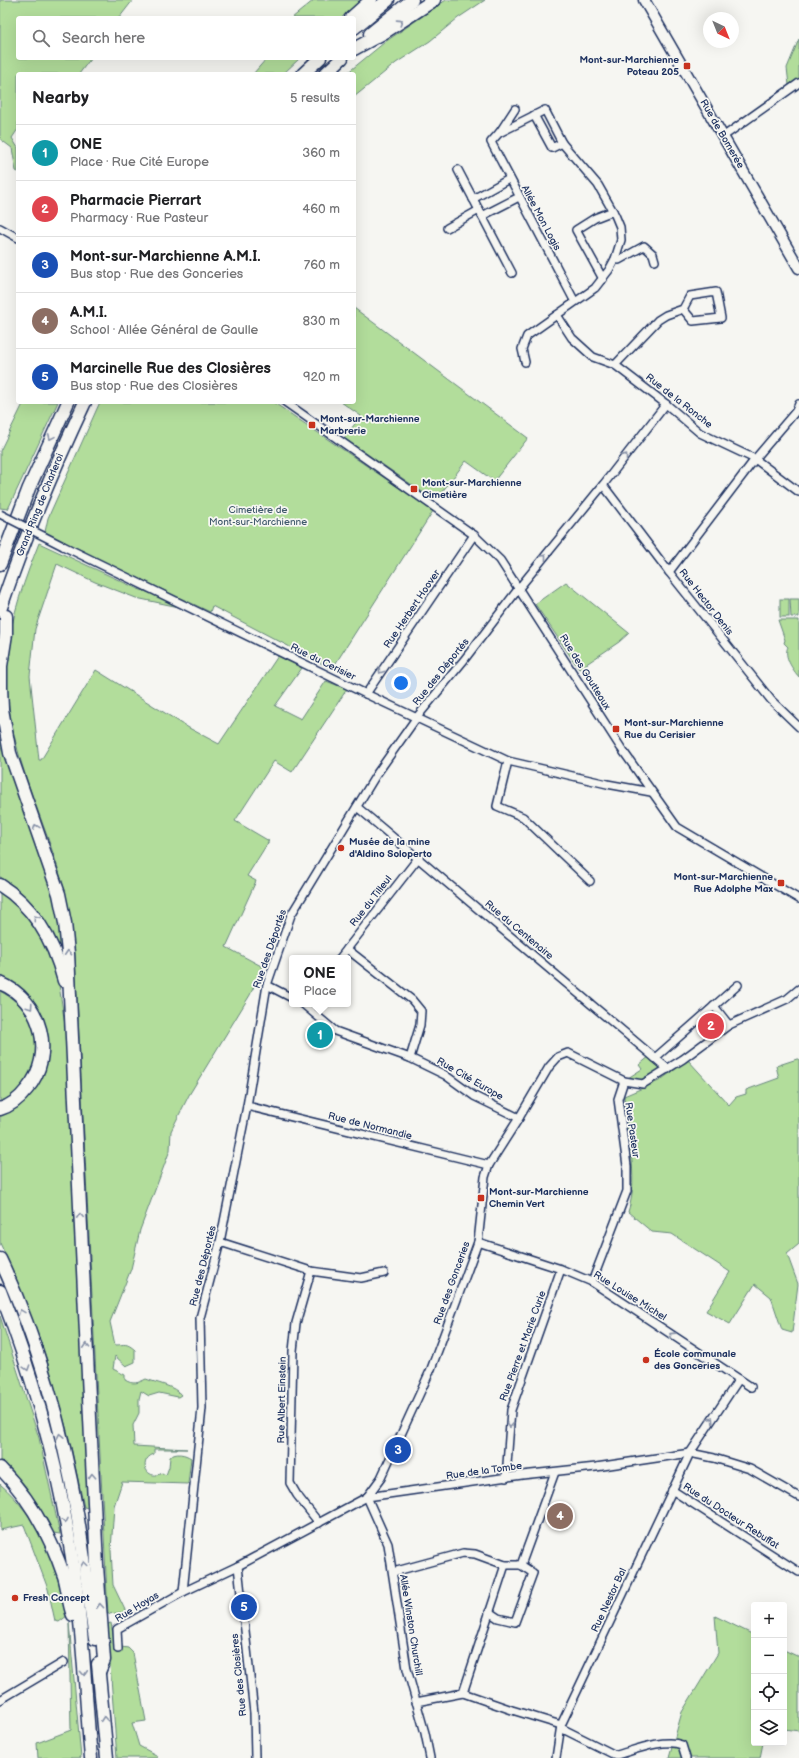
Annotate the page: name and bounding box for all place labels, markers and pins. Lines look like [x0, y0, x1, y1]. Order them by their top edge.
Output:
place label: Mont-sur-Marchienne Poteau 205 [579, 54, 679, 78]
marker: Mont-sur-Marchienne Poteau 205 [682, 61, 692, 71]
place label: Mont-sur-Marchienne Marbrerie [320, 413, 420, 437]
marker: Mont-sur-Marchienne Marbrerie [307, 420, 317, 430]
place label: Mont-sur-Marchienne Cimetière [422, 477, 522, 501]
marker: Mont-sur-Marchienne Cimetière [409, 484, 419, 494]
place label: Mont-sur-Marchienne Rue du Cerisier [624, 717, 724, 741]
marker: Mont-sur-Marchienne Rue du Cerisier [611, 724, 621, 734]
place label: Musée de la mine d'Aldino Soloperto [349, 836, 432, 860]
marker: Musée de la mine d'Aldino Soloperto [336, 843, 346, 853]
place label: Mont-sur-Marchienne Rue Adolphe Max [673, 871, 774, 895]
marker: Mont-sur-Marchienne Rue Adolphe Max [776, 878, 786, 888]
pin: 2 [698, 1011, 724, 1041]
pin: 1 [307, 1020, 333, 1050]
place label: Mont-sur-Marchienne Chemin Vert [489, 1186, 589, 1210]
marker: Mont-sur-Marchienne Chemin Vert [476, 1193, 486, 1203]
place label: École communale des Gonceries [654, 1348, 736, 1372]
marker: École communale des Gonceries [641, 1355, 651, 1365]
pin: 3 [385, 1435, 411, 1465]
pin: 4 [547, 1501, 573, 1531]
place label: Fresh Concept [23, 1592, 90, 1604]
pin: 5 [231, 1592, 257, 1622]
marker: Fresh Concept [10, 1593, 20, 1603]

